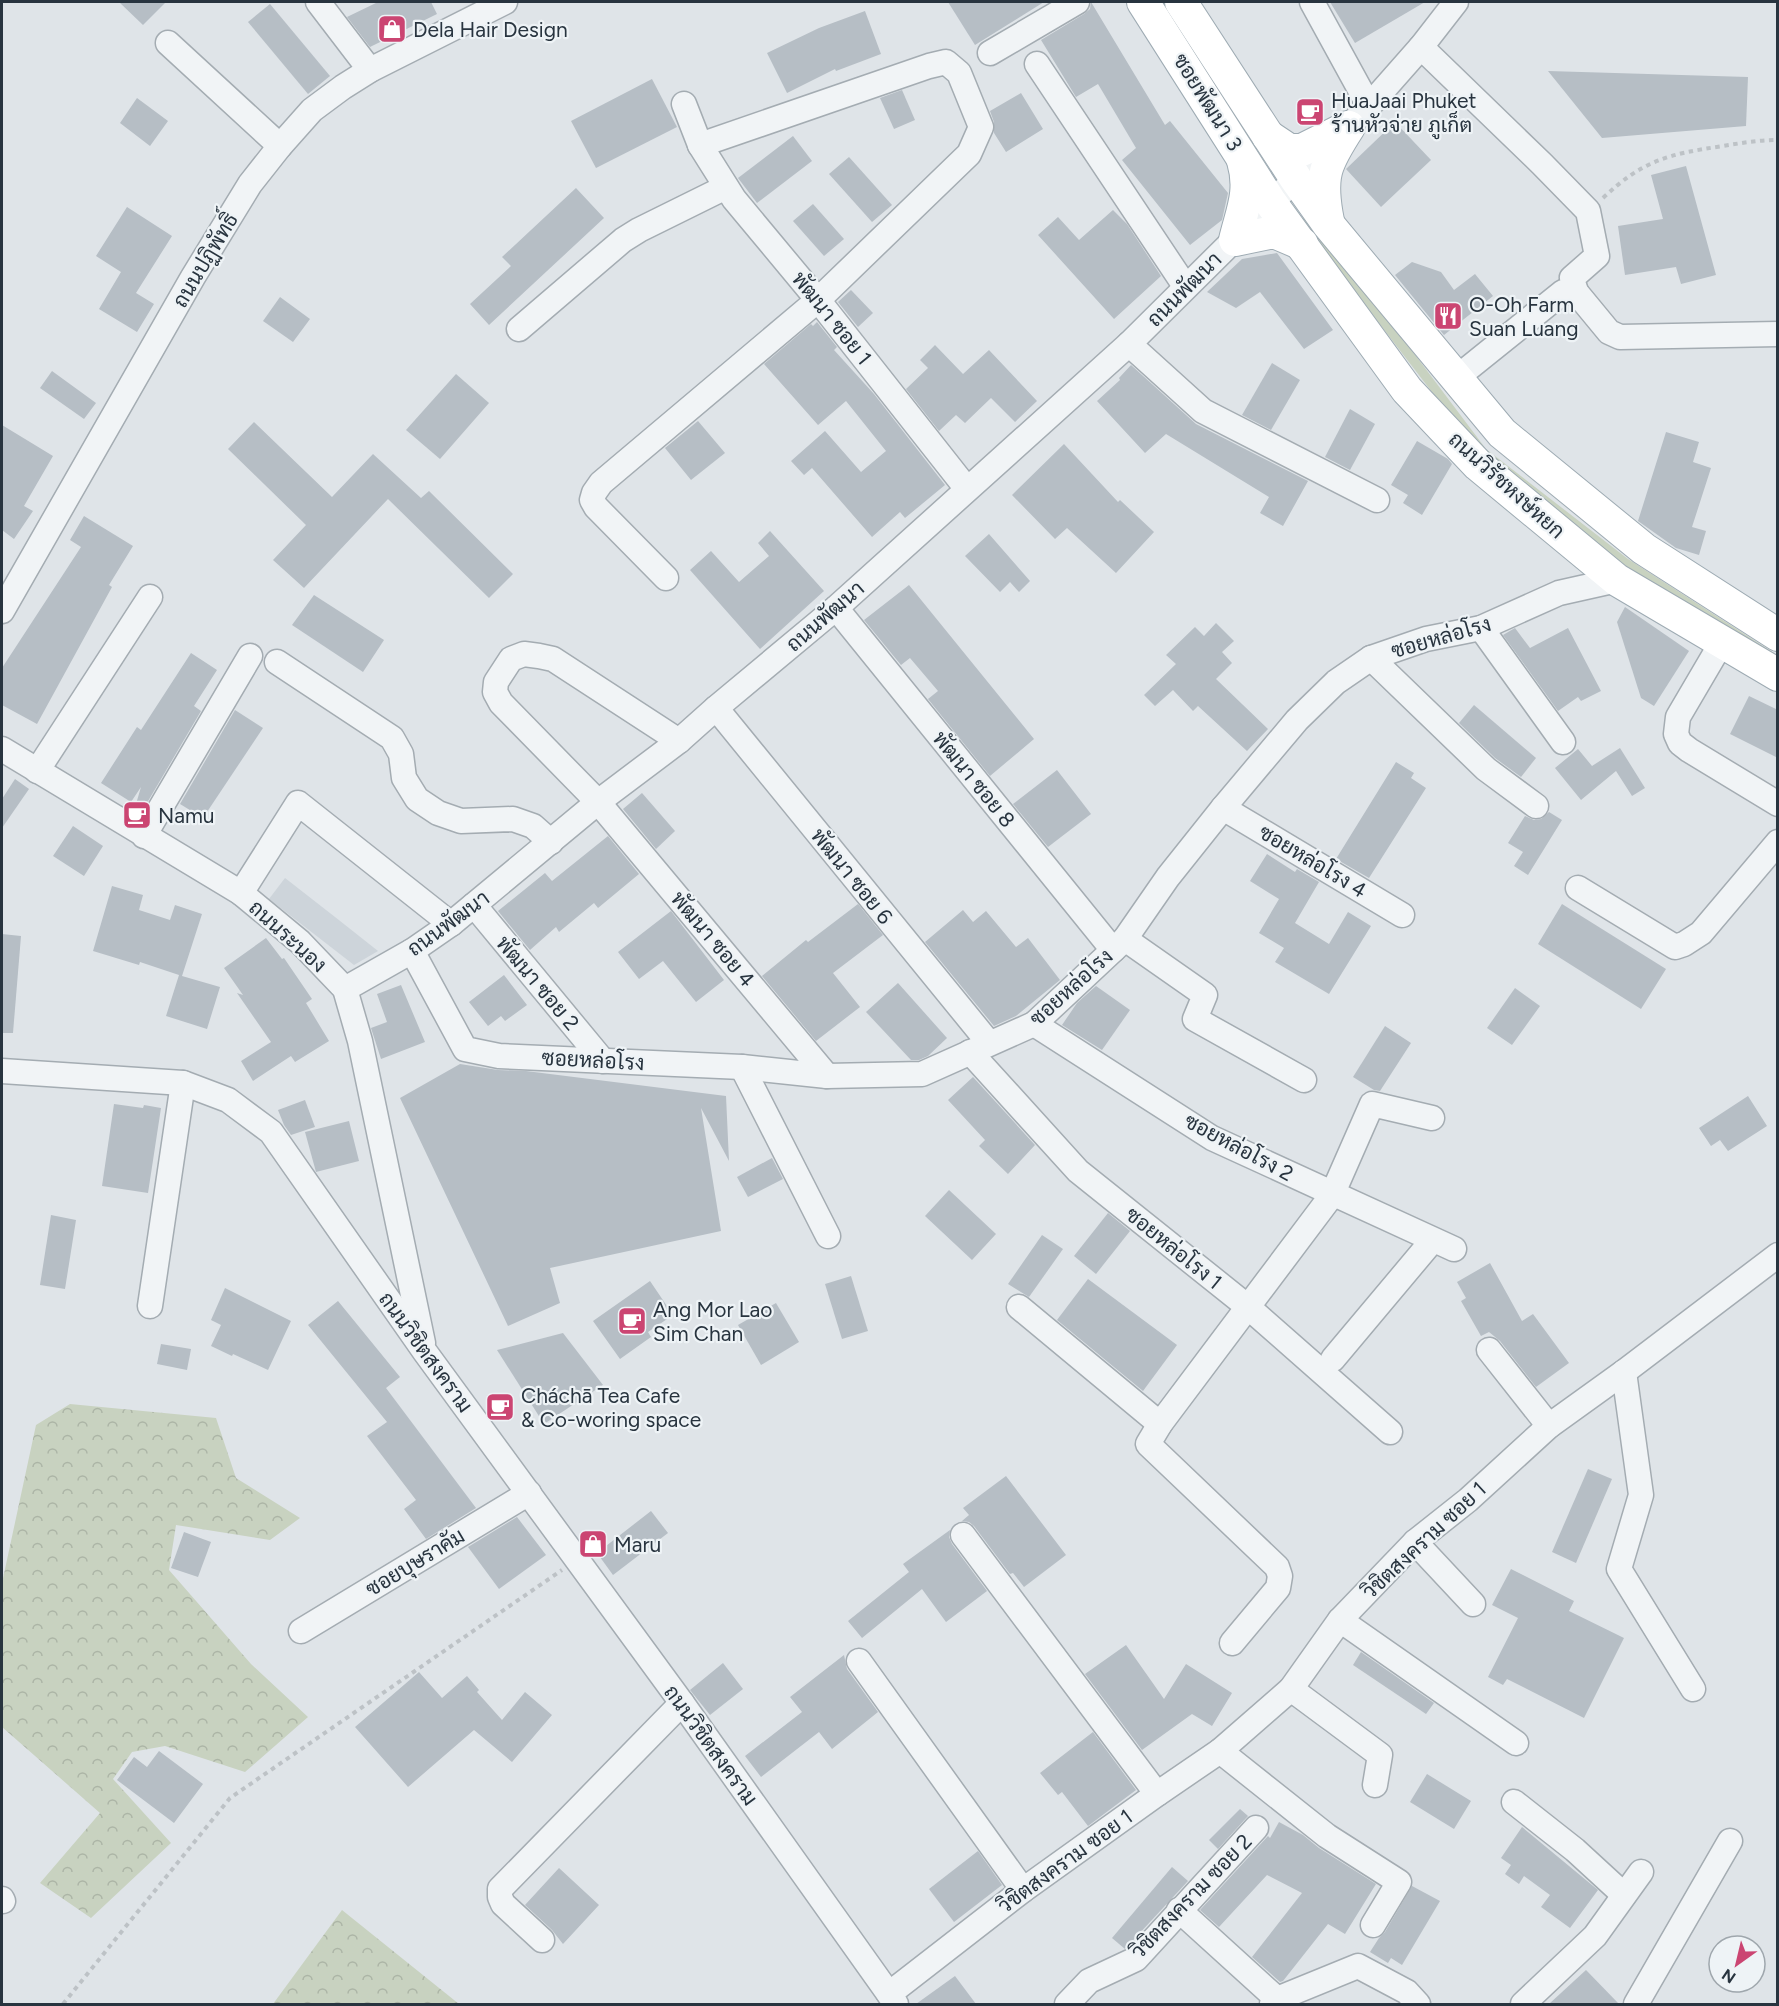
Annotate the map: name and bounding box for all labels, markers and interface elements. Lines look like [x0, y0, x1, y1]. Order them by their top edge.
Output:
shop icon: Dela Hair Design [376, 13, 408, 45]
place label: Dela Hair Design [413, 17, 568, 42]
street label: ซอยพัฒนา 3 [1168, 49, 1248, 155]
place label: HuaJaai Phuket ร้านหัวจ่าย ภูเก็ต [1331, 88, 1477, 140]
cafe icon: HuaJaai Phuket ร้านหัวจ่าย ภูเก็ต [1294, 96, 1326, 128]
street label: ถนนปฏิพัทธิ์ [161, 205, 244, 312]
street label: ถนนพัฒนา [1142, 247, 1226, 331]
street label: พัฒนา ซอย 1 [787, 266, 877, 370]
place label: O-Oh Farm Suan Luang [1469, 292, 1579, 341]
restaurant icon: O-Oh Farm Suan Luang [1432, 300, 1464, 332]
street label: ถนนวิรัชหงษ์หยก [1444, 426, 1571, 544]
street label: ถนนพัฒนา [781, 575, 869, 657]
street label: ซอยหล่อโรง [1388, 611, 1494, 663]
street label: พัฒนา ซอย 8 [928, 726, 1020, 832]
cafe icon: Namu [121, 799, 153, 831]
place label: Namu [158, 803, 215, 828]
street label: ซอยหล่อโรง 4 [1255, 819, 1371, 903]
street label: พัฒนา ซอย 6 [806, 823, 898, 929]
street label: ถนนพัฒนา [402, 885, 494, 961]
street label: พัฒนา ซอย 4 [666, 886, 760, 992]
street label: ถนนระนอง [244, 895, 332, 977]
street label: พัฒนา ซอย 2 [491, 931, 585, 1035]
street label: ซอยหล่อโรง [1024, 943, 1118, 1031]
street label: ซอยหล่อโรง [541, 1045, 645, 1075]
street label: ซอยหล่อโรง 2 [1180, 1108, 1298, 1186]
street label: ซอยหล่อโรง 1 [1121, 1202, 1227, 1294]
street label: ถนนวิชิตสงคราม [374, 1287, 478, 1417]
place label: Ang Mor Lao Sim Chan [653, 1297, 773, 1346]
cafe icon: Ang Mor Lao Sim Chan [616, 1305, 648, 1337]
place label: Cháchā Tea Cafe & Co-woring space [521, 1383, 701, 1432]
cafe icon: Cháchā Tea Cafe & Co-woring space [484, 1391, 516, 1423]
street label: วิชิตสงคราม ซอย 1 [1357, 1476, 1491, 1604]
street label: ซอยบุษราคัม [361, 1523, 470, 1603]
shop icon: Maru [577, 1528, 609, 1560]
place label: Maru [614, 1532, 661, 1557]
street label: ถนนวิชิตสงคราม [659, 1680, 763, 1810]
street label: วิชิตสงคราม ซอย 1 [992, 1804, 1137, 1918]
street label: วิชิตสงคราม ซอย 2 [1125, 1829, 1257, 1964]
north arrow [1707, 1934, 1767, 1994]
text: N [1718, 1965, 1739, 1987]

